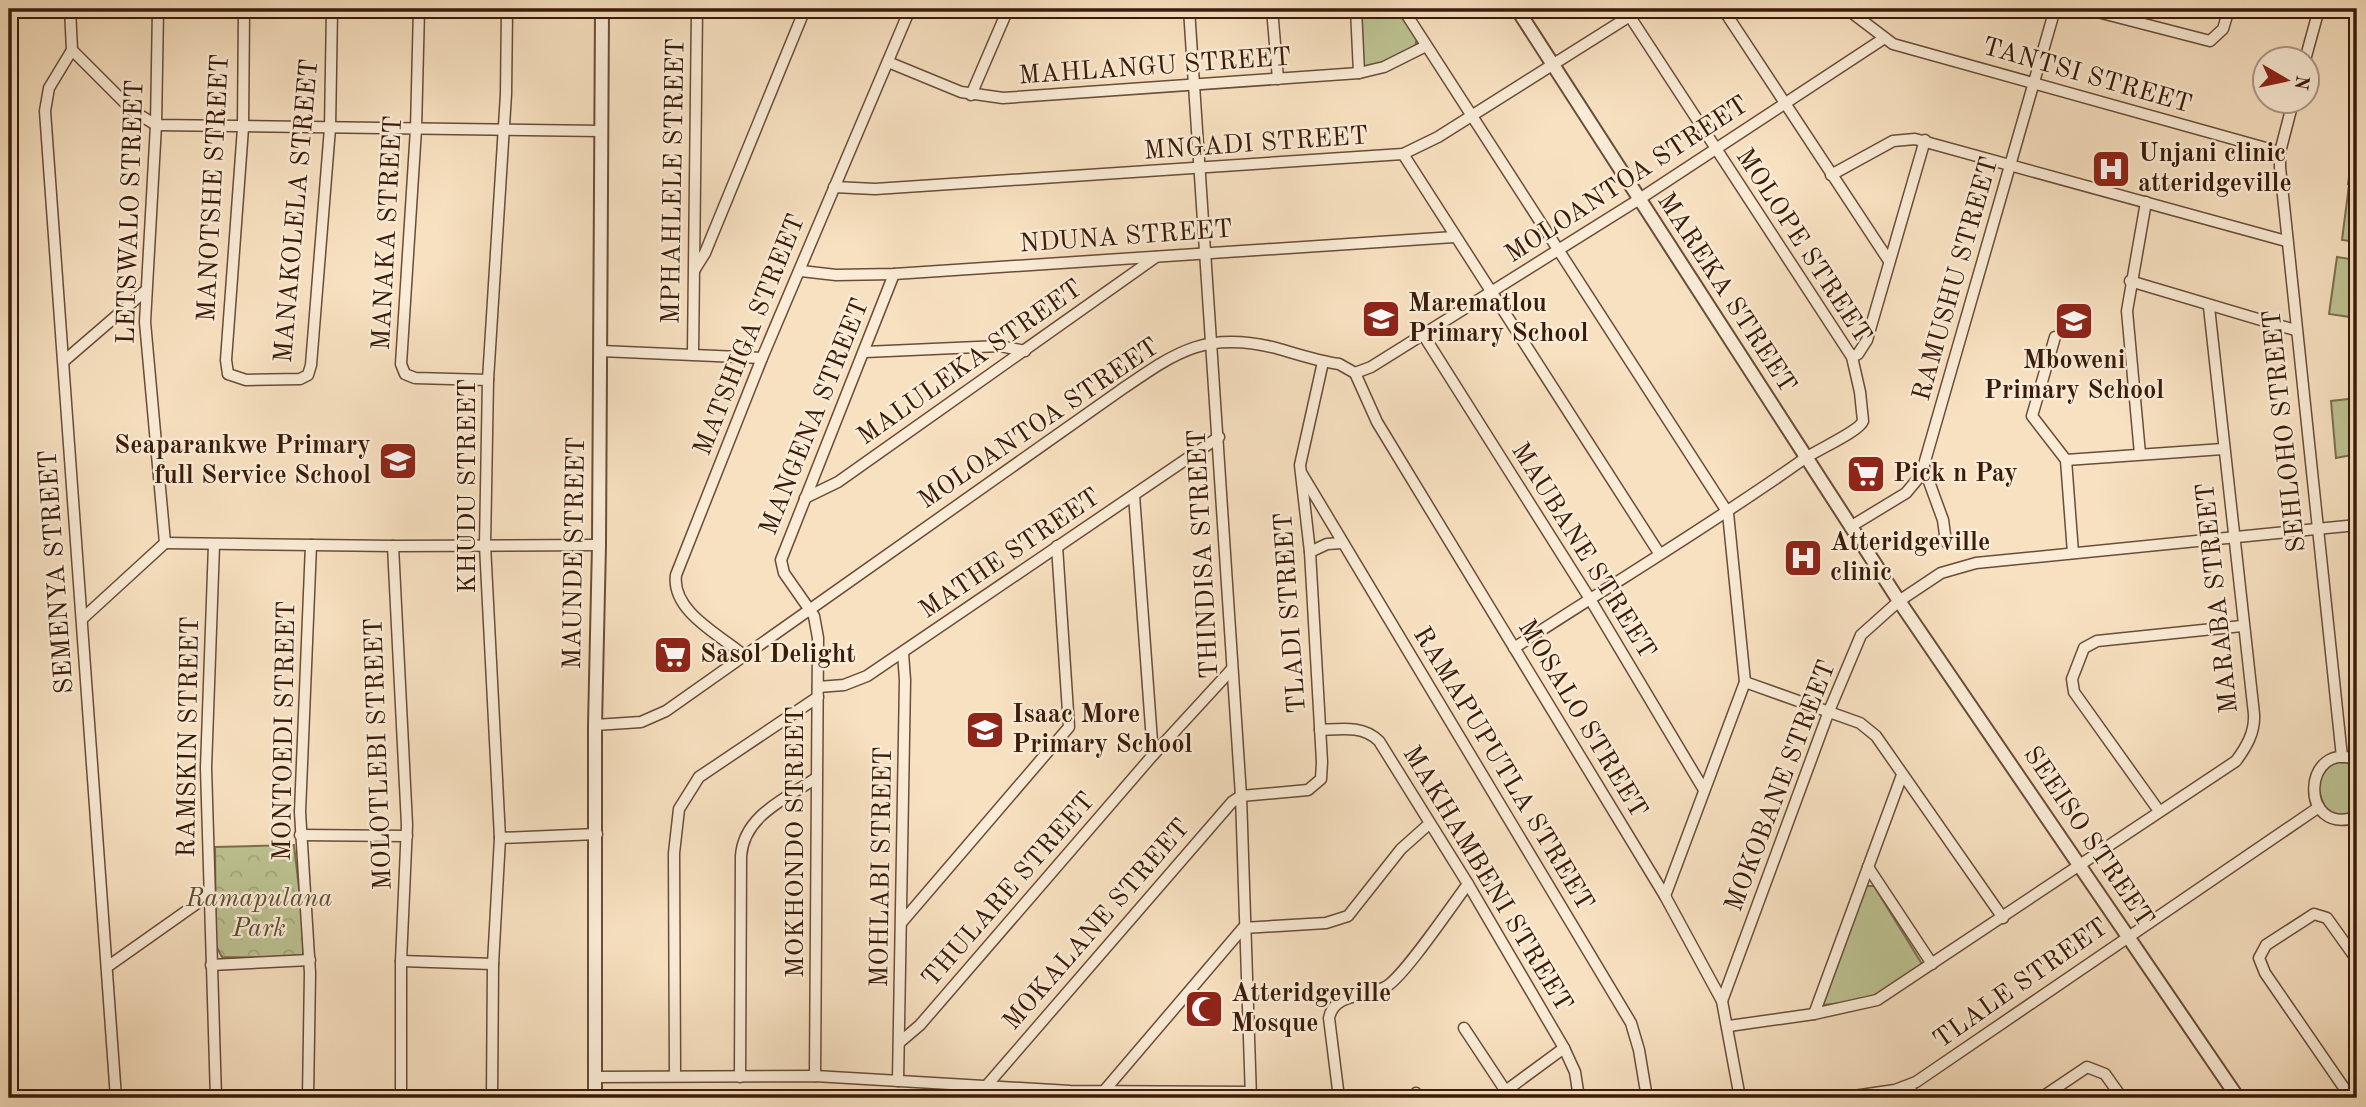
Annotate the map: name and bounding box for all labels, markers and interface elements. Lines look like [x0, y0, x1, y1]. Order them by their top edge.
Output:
street label: TANTSI STREET [1979, 34, 2195, 118]
street label: MPHAHLELE STREET [659, 38, 689, 324]
street label: MAHLANGU STREET [1018, 44, 1292, 90]
north arrow [2250, 46, 2320, 116]
street label: MANOTSHE STREET [194, 53, 234, 323]
street label: MANAKOLELA STREET [271, 58, 323, 364]
text: N [2290, 74, 2311, 91]
street label: LETSWALO STREET [113, 79, 149, 345]
street label: MOLOANTOA STREET [1501, 92, 1753, 268]
street label: MANAKA STREET [369, 115, 407, 351]
street label: MNGADI STREET [1143, 123, 1369, 165]
place label: Unjani clinic atteridgeville [2138, 141, 2292, 197]
street label: MOLOPE STREET [1730, 144, 1876, 348]
hospital icon: Unjani clinic atteridgeville [2090, 148, 2132, 190]
street label: RAMUSHU STREET [1909, 154, 2003, 404]
street label: MAREKA STREET [1652, 188, 1800, 398]
street label: MATSHIGA STREET [690, 211, 810, 459]
street label: NDUNA STREET [1019, 217, 1233, 257]
street label: MALULEKA STREET [853, 276, 1087, 450]
place label: Marematlou Primary School [1408, 291, 1589, 347]
street label: MANGENA STREET [756, 295, 874, 539]
school or university icon: Marematlou Primary School [1360, 298, 1402, 340]
school or university icon: Mboweni Primary School [2053, 300, 2095, 342]
street label: SEHLOHO STREET [2259, 308, 2311, 554]
street label: MOLOANTOA STREET [914, 334, 1164, 514]
place label: Mboweni Primary School [1984, 348, 2164, 404]
street label: KHUDU STREET [455, 379, 481, 593]
street label: THINDISA STREET [1184, 428, 1224, 680]
place label: Seaparankwe Primary full Service School [114, 433, 371, 489]
street label: MAUNDE STREET [560, 436, 590, 670]
street label: MAUBANE STREET [1506, 438, 1660, 664]
school or university icon: Seaparankwe Primary full Service School [377, 440, 419, 482]
street label: SEMENYA STREET [35, 449, 79, 695]
supermarket icon: Pick n Pay [1845, 453, 1887, 495]
place label: Pick n Pay [1893, 461, 2018, 487]
street label: MARABA STREET [2193, 481, 2243, 715]
street label: MATHE STREET [915, 484, 1105, 624]
street label: TLADI STREET [1271, 512, 1311, 714]
place label: Atteridgeville clinic [1830, 530, 1990, 586]
hospital icon: Atteridgeville clinic [1782, 537, 1824, 579]
street label: MONTOEDI STREET [270, 601, 300, 861]
street label: MOSALO STREET [1513, 615, 1651, 823]
street label: RAMSKIN STREET [174, 616, 204, 858]
street label: MOLOTLEBI STREET [361, 617, 397, 891]
street label: RAMAPUPUTLA STREET [1408, 623, 1598, 915]
supermarket icon: Sasol Delight [652, 634, 694, 676]
place label: Sasol Delight [700, 642, 856, 668]
street label: MOKOBANE STREET [1721, 657, 1841, 915]
place label: Isaac More Primary School [1012, 702, 1193, 758]
street label: MOKHONDO STREET [783, 706, 809, 978]
school or university icon: Isaac More Primary School [964, 709, 1006, 751]
street label: MAKHAMBENI STREET [1397, 742, 1577, 1016]
street label: SEEISO STREET [2018, 742, 2158, 932]
street label: MOHLABI STREET [867, 746, 897, 988]
street label: THULARE STREET [918, 788, 1100, 992]
street label: MOKALANE STREET [999, 815, 1195, 1035]
park label: Ramapulana Park [185, 886, 332, 942]
street label: TLALE STREET [1929, 914, 2113, 1054]
place label: Atteridgeville Mosque [1231, 981, 1391, 1037]
mosque icon: Atteridgeville Mosque [1183, 988, 1225, 1030]

